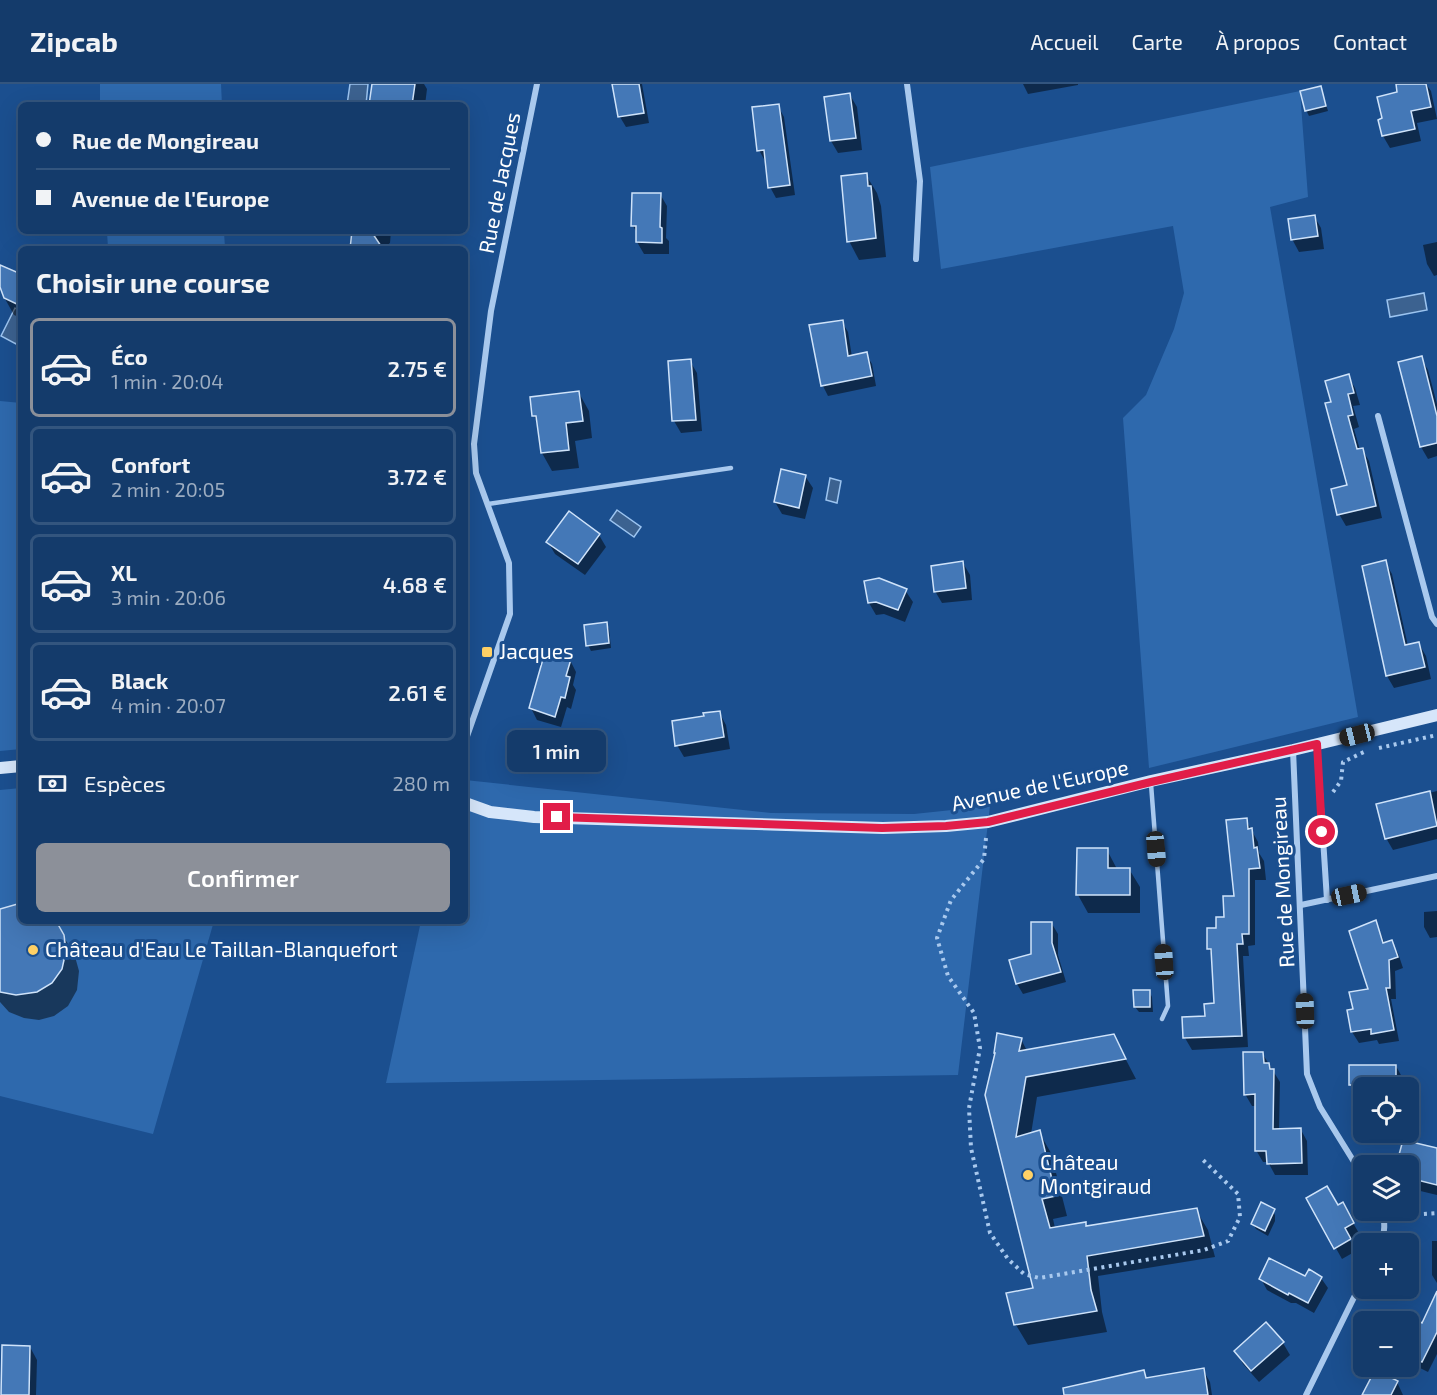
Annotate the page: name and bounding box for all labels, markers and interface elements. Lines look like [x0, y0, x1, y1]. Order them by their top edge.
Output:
text: Zipcab [30, 24, 118, 58]
text: Accueil [1030, 29, 1099, 54]
text: Carte [1132, 29, 1183, 54]
text: À propos [1216, 29, 1300, 54]
text: Contact [1333, 29, 1407, 54]
street label: Rue de Jacques [473, 110, 524, 255]
text: Rue de Mongireau [72, 127, 259, 153]
text: Avenue de l'Europe [72, 185, 269, 211]
text: Choisir une course [36, 266, 270, 298]
icon: car [39, 341, 93, 395]
text: Éco [111, 343, 148, 369]
text: 2.75 € [388, 355, 447, 381]
text: 1 min · 20:04 [111, 369, 224, 393]
icon: car [39, 449, 93, 503]
text: Confort [111, 451, 190, 477]
text: 3.72 € [387, 463, 447, 489]
text: 2 min · 20:05 [111, 477, 225, 501]
icon: car [39, 557, 93, 611]
text: XL [111, 559, 137, 585]
text: 4.68 € [383, 571, 447, 597]
text: 3 min · 20:06 [111, 585, 226, 609]
place label: Jacques [499, 638, 574, 663]
marker: Jacques [480, 645, 494, 659]
icon: car [39, 665, 93, 719]
text: Black [111, 667, 168, 693]
text: 2.61 € [388, 679, 447, 705]
text: 4 min · 20:07 [111, 693, 226, 717]
car [1337, 722, 1377, 748]
callout: 1 min [508, 730, 606, 772]
text: 1 min [533, 739, 580, 763]
street label: Avenue de l'Europe [949, 754, 1131, 816]
icon: cash [36, 767, 69, 800]
text: Espèces [84, 770, 166, 796]
text: 280 m [393, 771, 450, 795]
street label: Rue de Mongireau [1265, 796, 1298, 968]
route end [543, 803, 570, 830]
route start [1308, 818, 1335, 845]
car [1145, 830, 1167, 868]
button: Confirmer [36, 843, 450, 912]
car [1330, 882, 1368, 908]
place label: Château d'Eau Le Taillan-Blanquefort [45, 936, 398, 961]
marker: Château d'Eau Le Taillan-Blanquefort [26, 943, 40, 957]
car [1154, 943, 1174, 981]
car [1295, 993, 1315, 1029]
map controls [1353, 1077, 1419, 1377]
button: locate [1353, 1077, 1419, 1143]
place label: Château Montgiraud [1040, 1149, 1151, 1198]
button: layers [1353, 1155, 1419, 1221]
marker: Château Montgiraud [1021, 1168, 1035, 1182]
button: + [1353, 1233, 1419, 1299]
button: − [1353, 1311, 1419, 1377]

